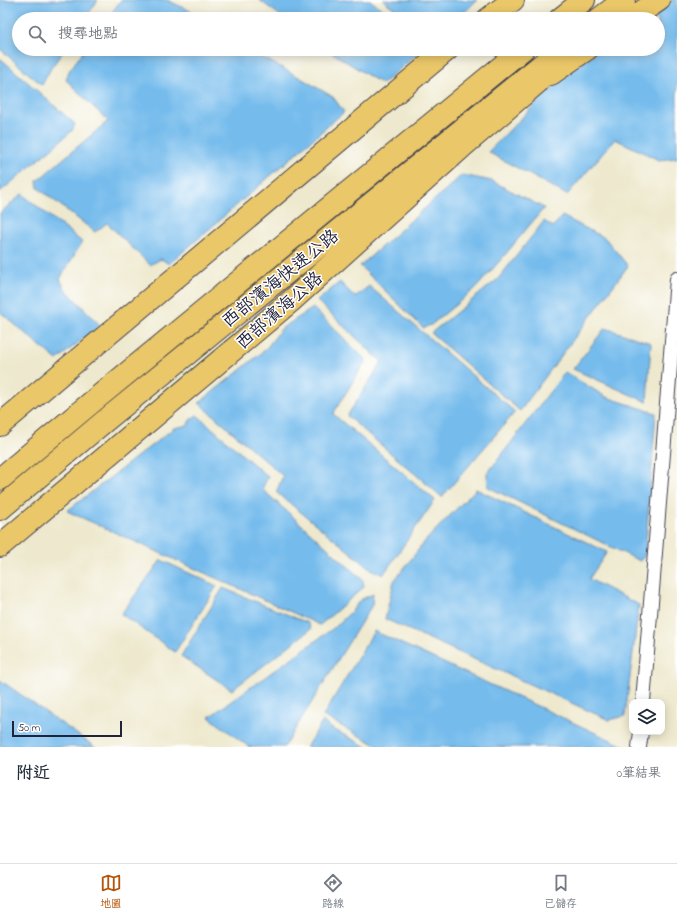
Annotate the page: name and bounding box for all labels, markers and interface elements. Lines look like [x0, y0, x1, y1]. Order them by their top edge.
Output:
search box [12, 12, 665, 56]
icon: search [26, 23, 48, 45]
text: 搜尋地點 [58, 23, 118, 45]
street label: 西部濱海快速公路 [217, 224, 345, 335]
street label: 西部濱海公路 [231, 266, 330, 357]
map controls [629, 699, 665, 735]
button: layers [629, 699, 665, 735]
scale bar [12, 719, 122, 738]
text: 50 m [18, 720, 40, 736]
text: 附近 [16, 761, 50, 786]
text: 0筆結果 [616, 764, 661, 783]
tab: 地圖 [100, 872, 122, 912]
tab: 路線 [322, 872, 344, 912]
tab: 已儲存 [544, 872, 577, 912]

